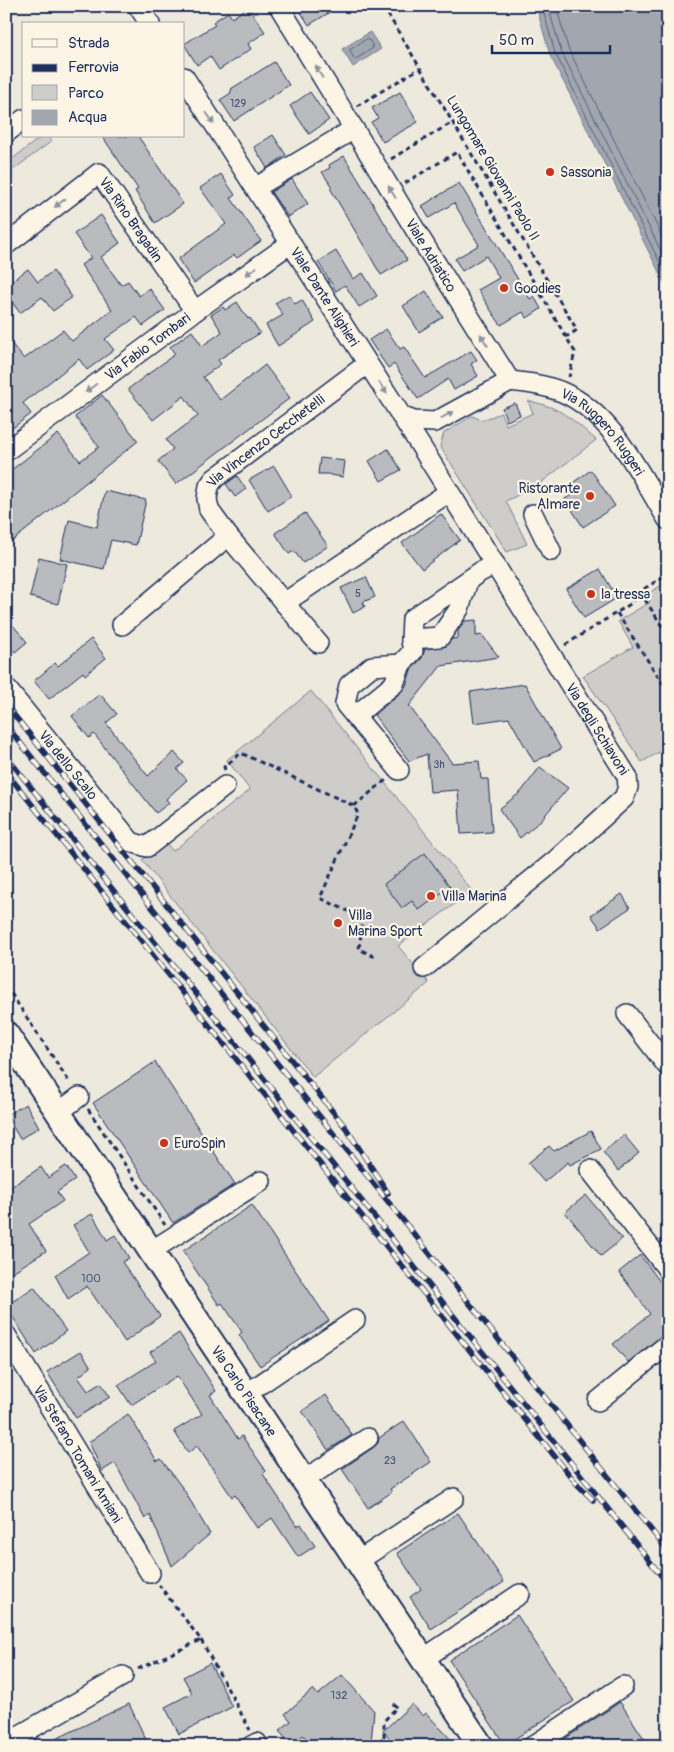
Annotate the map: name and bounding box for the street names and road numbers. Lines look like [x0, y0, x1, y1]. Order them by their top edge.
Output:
street label: Lungomare Giovanni Paolo II [443, 92, 543, 244]
street label: Via Rino Bragadin [96, 173, 167, 265]
street label: Viale Adriatico [402, 215, 461, 295]
street label: Viale Dante Alighieri [287, 244, 363, 350]
street label: Via Fabio Tombari [101, 309, 194, 383]
street label: Via Ruggero Ruggeri [558, 384, 648, 479]
street label: Via Vincenzo Cecchetelli [203, 390, 328, 490]
street label: Via degli Schiavoni [562, 680, 633, 779]
street label: Via dello Scalo [35, 727, 102, 803]
street label: Via Carlo Pisacane [208, 1342, 281, 1440]
street label: Via Stefano Tomani Amiani [30, 1382, 126, 1526]

